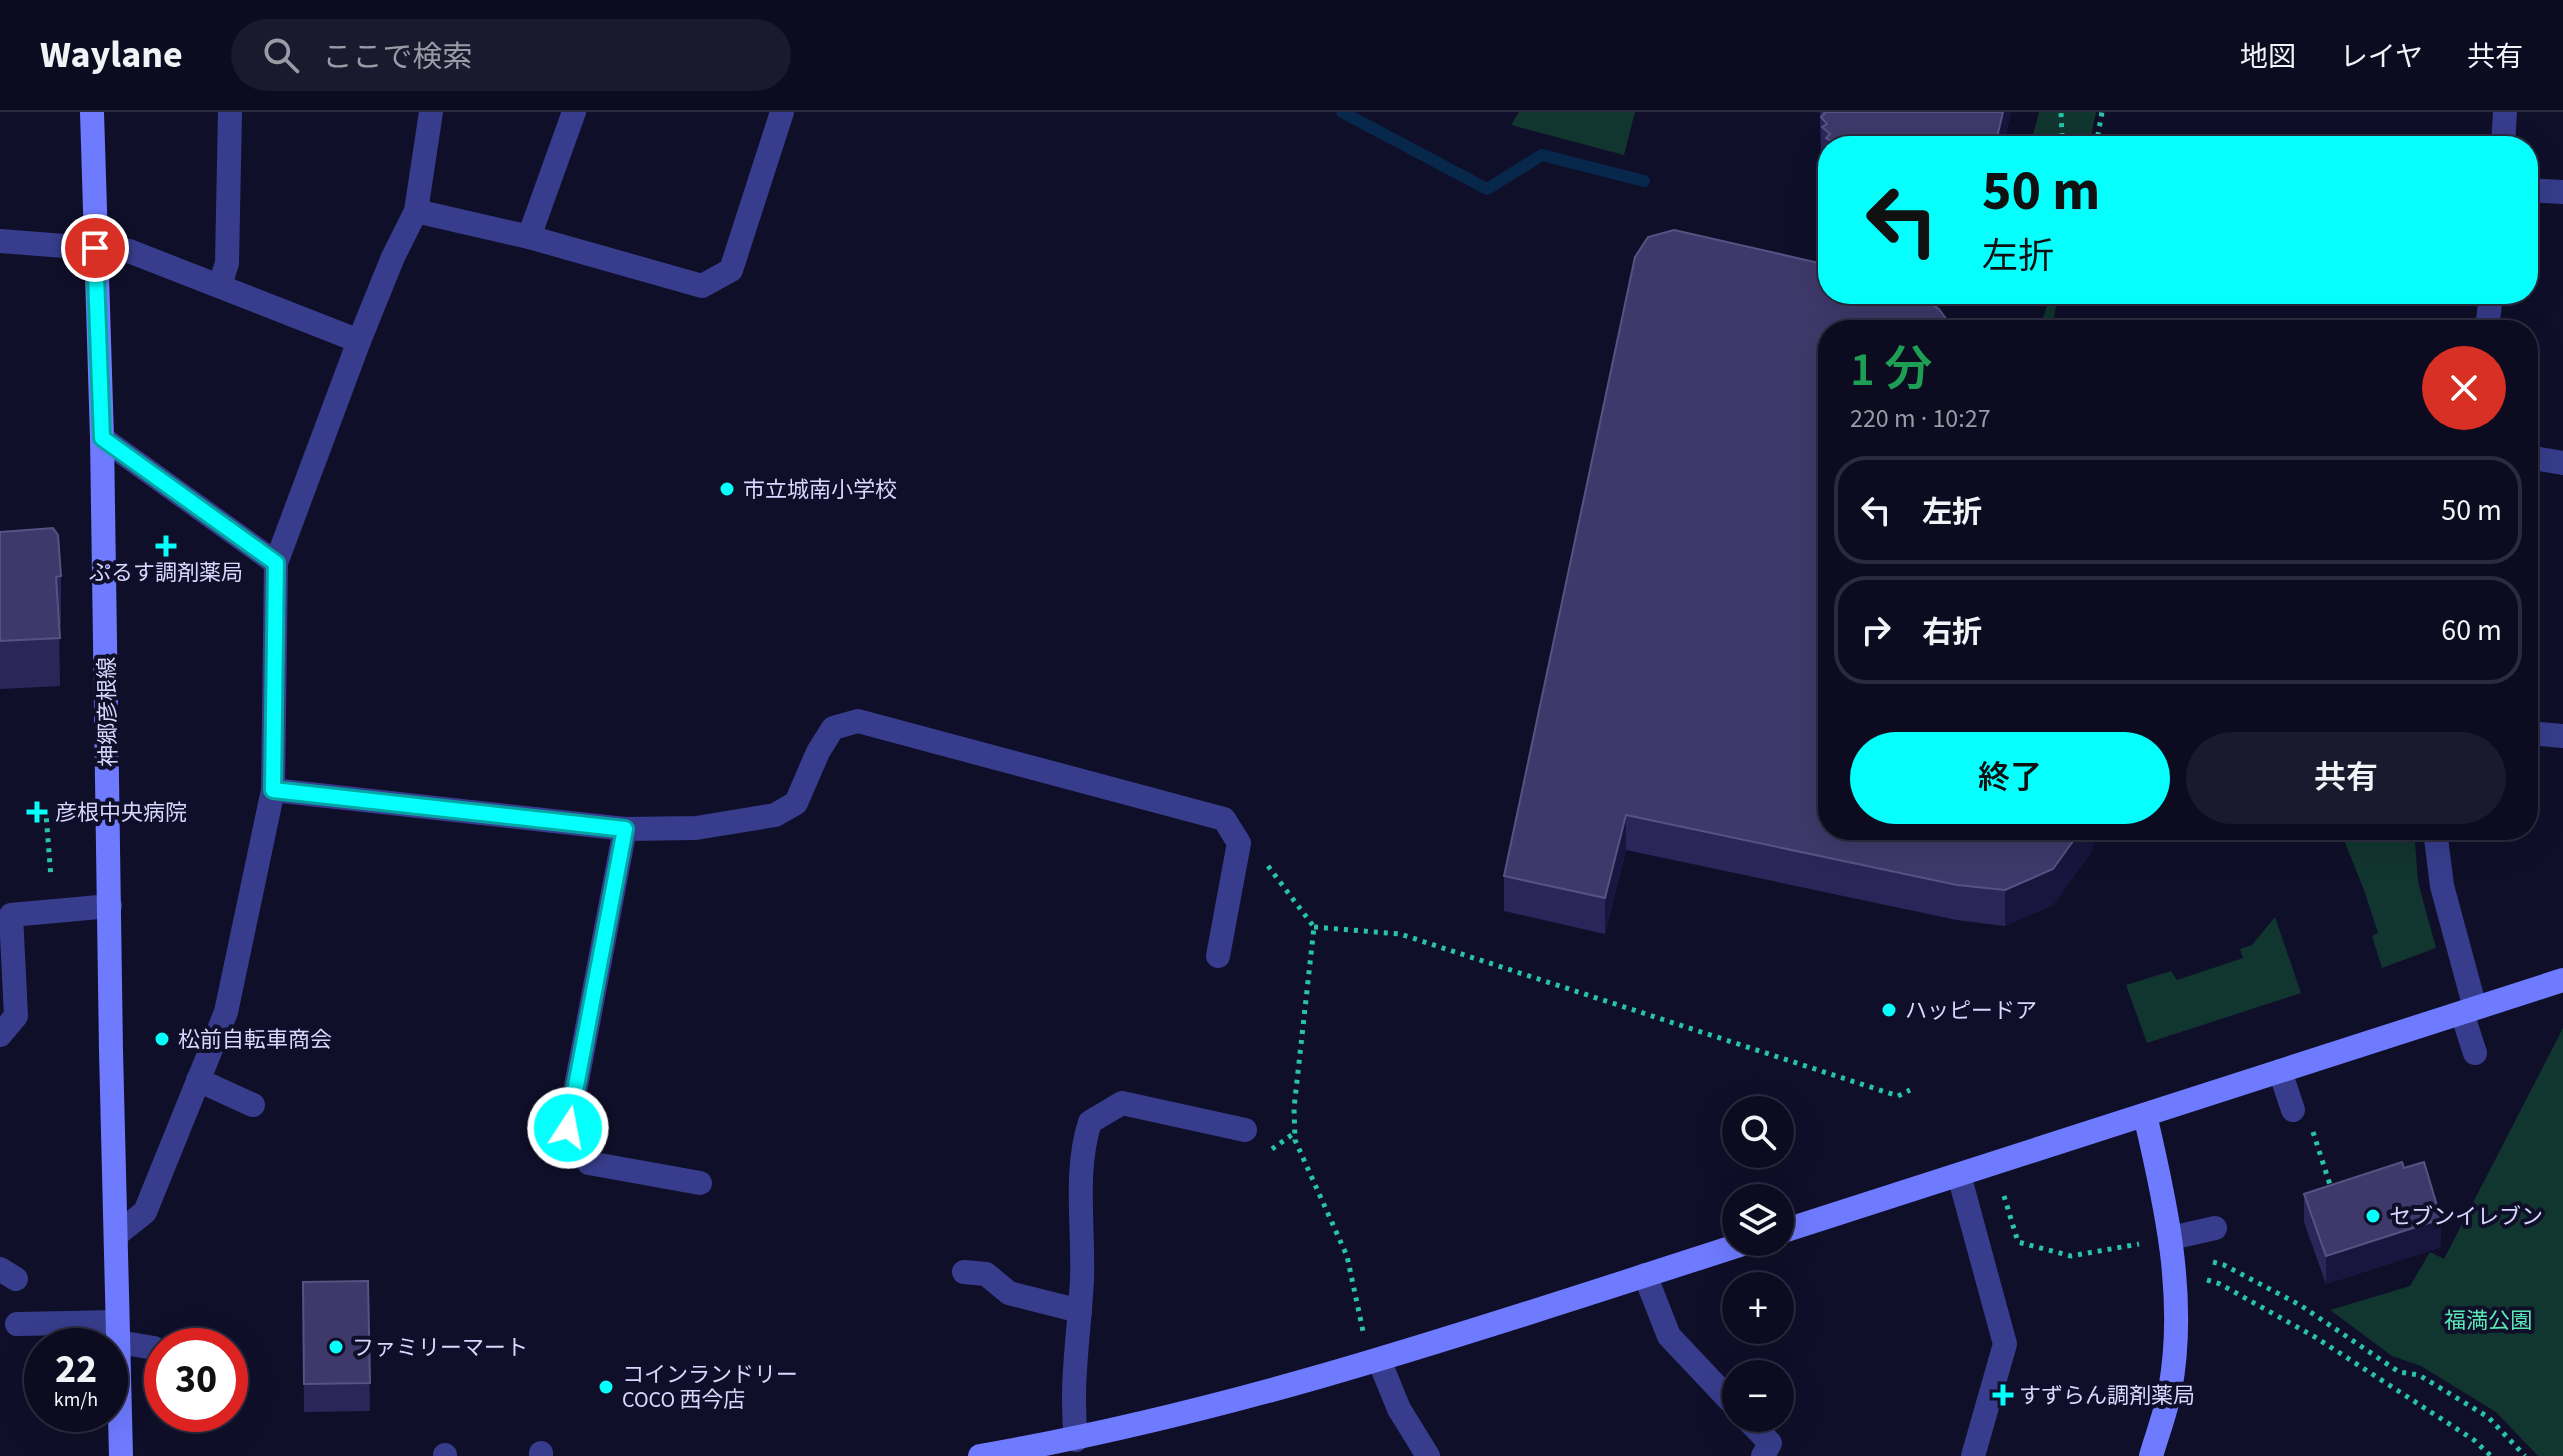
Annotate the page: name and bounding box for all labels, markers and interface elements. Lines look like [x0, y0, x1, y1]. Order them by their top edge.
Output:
search box [231, 19, 791, 91]
text: Waylane [40, 28, 183, 82]
icon: search [259, 33, 303, 77]
text: ここで検索 [323, 36, 473, 79]
text: 地図 [2240, 37, 2296, 77]
text: レイヤ [2340, 37, 2423, 77]
text: 共有 [2467, 37, 2523, 77]
text: 50 m [1982, 152, 2100, 231]
icon: left [1850, 168, 1954, 272]
pin [61, 214, 129, 282]
icon: arrive [73, 226, 117, 270]
text: 左折 [1982, 231, 2054, 282]
text: 1 分 [1850, 336, 1932, 404]
button: close [2422, 346, 2506, 430]
text: 220 m · 10:27 [1850, 400, 1991, 437]
place label: 市立城南小学校 [743, 474, 897, 506]
marker: 市立城南小学校 [718, 480, 736, 498]
icon: left [1854, 488, 1898, 532]
text: 50 m [2441, 489, 2502, 532]
text: 左折 [1922, 491, 1982, 534]
marker: ぷるす調剤薬局 [157, 537, 175, 555]
place label: ぷるす調剤薬局 [89, 557, 243, 589]
icon: right [1854, 608, 1898, 652]
text: 60 m [2441, 609, 2502, 652]
text: 右折 [1922, 611, 1982, 654]
street label: 神郷彦根線 [91, 657, 125, 767]
button: 終了 [1850, 732, 2170, 824]
button: 共有 [2186, 732, 2506, 824]
place label: 彦根中央病院 [55, 797, 187, 829]
marker: 彦根中央病院 [26, 801, 48, 823]
place label: ハッピードア [1905, 995, 2037, 1027]
marker: ハッピードア [1880, 1001, 1898, 1019]
place label: 松前自転車商会 [178, 1024, 332, 1056]
marker: 松前自転車商会 [153, 1030, 171, 1048]
position arrow [526, 1086, 610, 1170]
map controls [1722, 1096, 1794, 1432]
button: search [1722, 1096, 1794, 1168]
button: layers [1722, 1184, 1794, 1256]
place label: セブンイレブン [2389, 1201, 2543, 1233]
marker: セブンイレブン [2364, 1207, 2382, 1225]
button: + [1722, 1272, 1794, 1344]
park label: 福満公園 [2444, 1305, 2532, 1337]
speed limit sign: 30 [144, 1328, 248, 1432]
place label: ファミリーマート [352, 1332, 528, 1364]
marker: ファミリーマート [327, 1338, 345, 1356]
text: 22 [55, 1341, 97, 1398]
place label: コインランドリー COCO 西今店 [622, 1359, 798, 1416]
button: − [1722, 1360, 1794, 1432]
marker: コインランドリー COCO 西今店 [597, 1378, 615, 1396]
place label: すずらん調剤薬局 [2019, 1380, 2195, 1412]
text: km/h [54, 1386, 98, 1414]
marker: すずらん調剤薬局 [1994, 1386, 2012, 1404]

